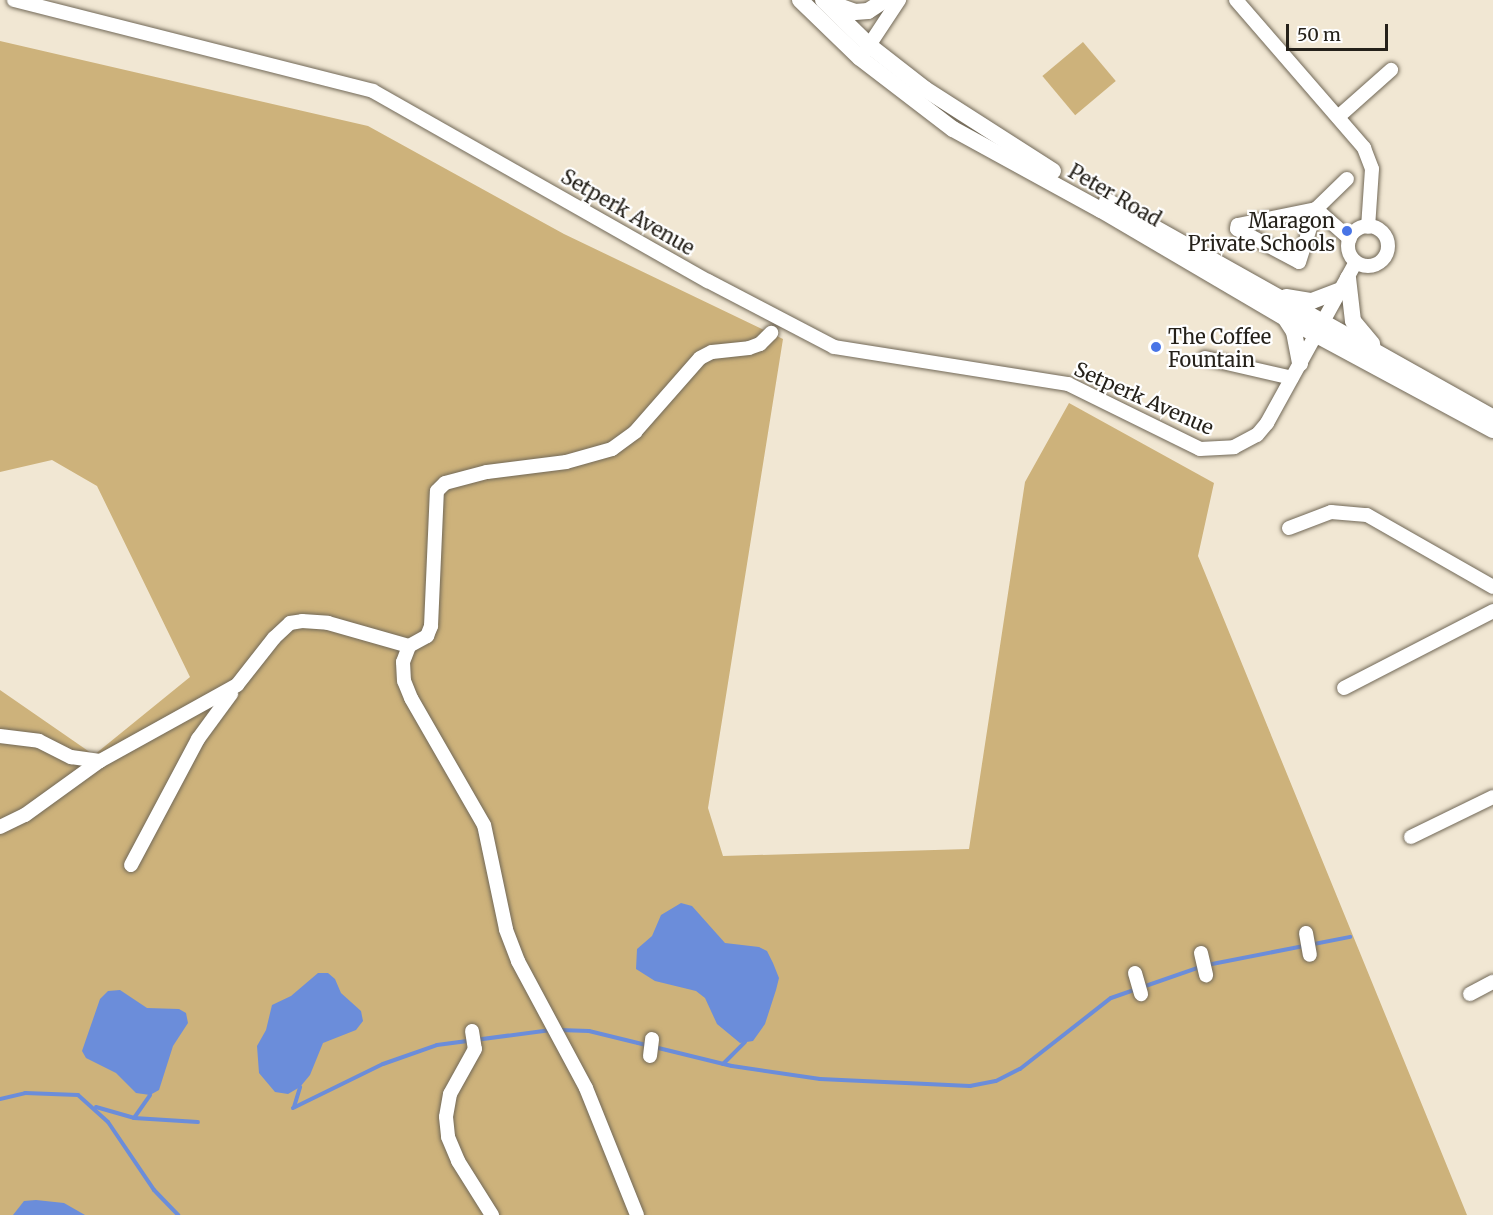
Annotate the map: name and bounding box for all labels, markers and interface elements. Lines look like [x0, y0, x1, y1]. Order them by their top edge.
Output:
scale bar [1289, 12, 1391, 50]
text: 50 m [1297, 23, 1341, 46]
street label: Peter Road [1064, 159, 1166, 231]
street label: Setperk Avenue [557, 164, 699, 260]
place label: Maragon Private Schools [1188, 208, 1335, 255]
marker: Maragon Private Schools [1340, 224, 1354, 238]
place label: The Coffee Fountain [1168, 324, 1271, 371]
marker: The Coffee Fountain [1149, 340, 1163, 354]
street label: Setperk Avenue [1071, 357, 1217, 439]

